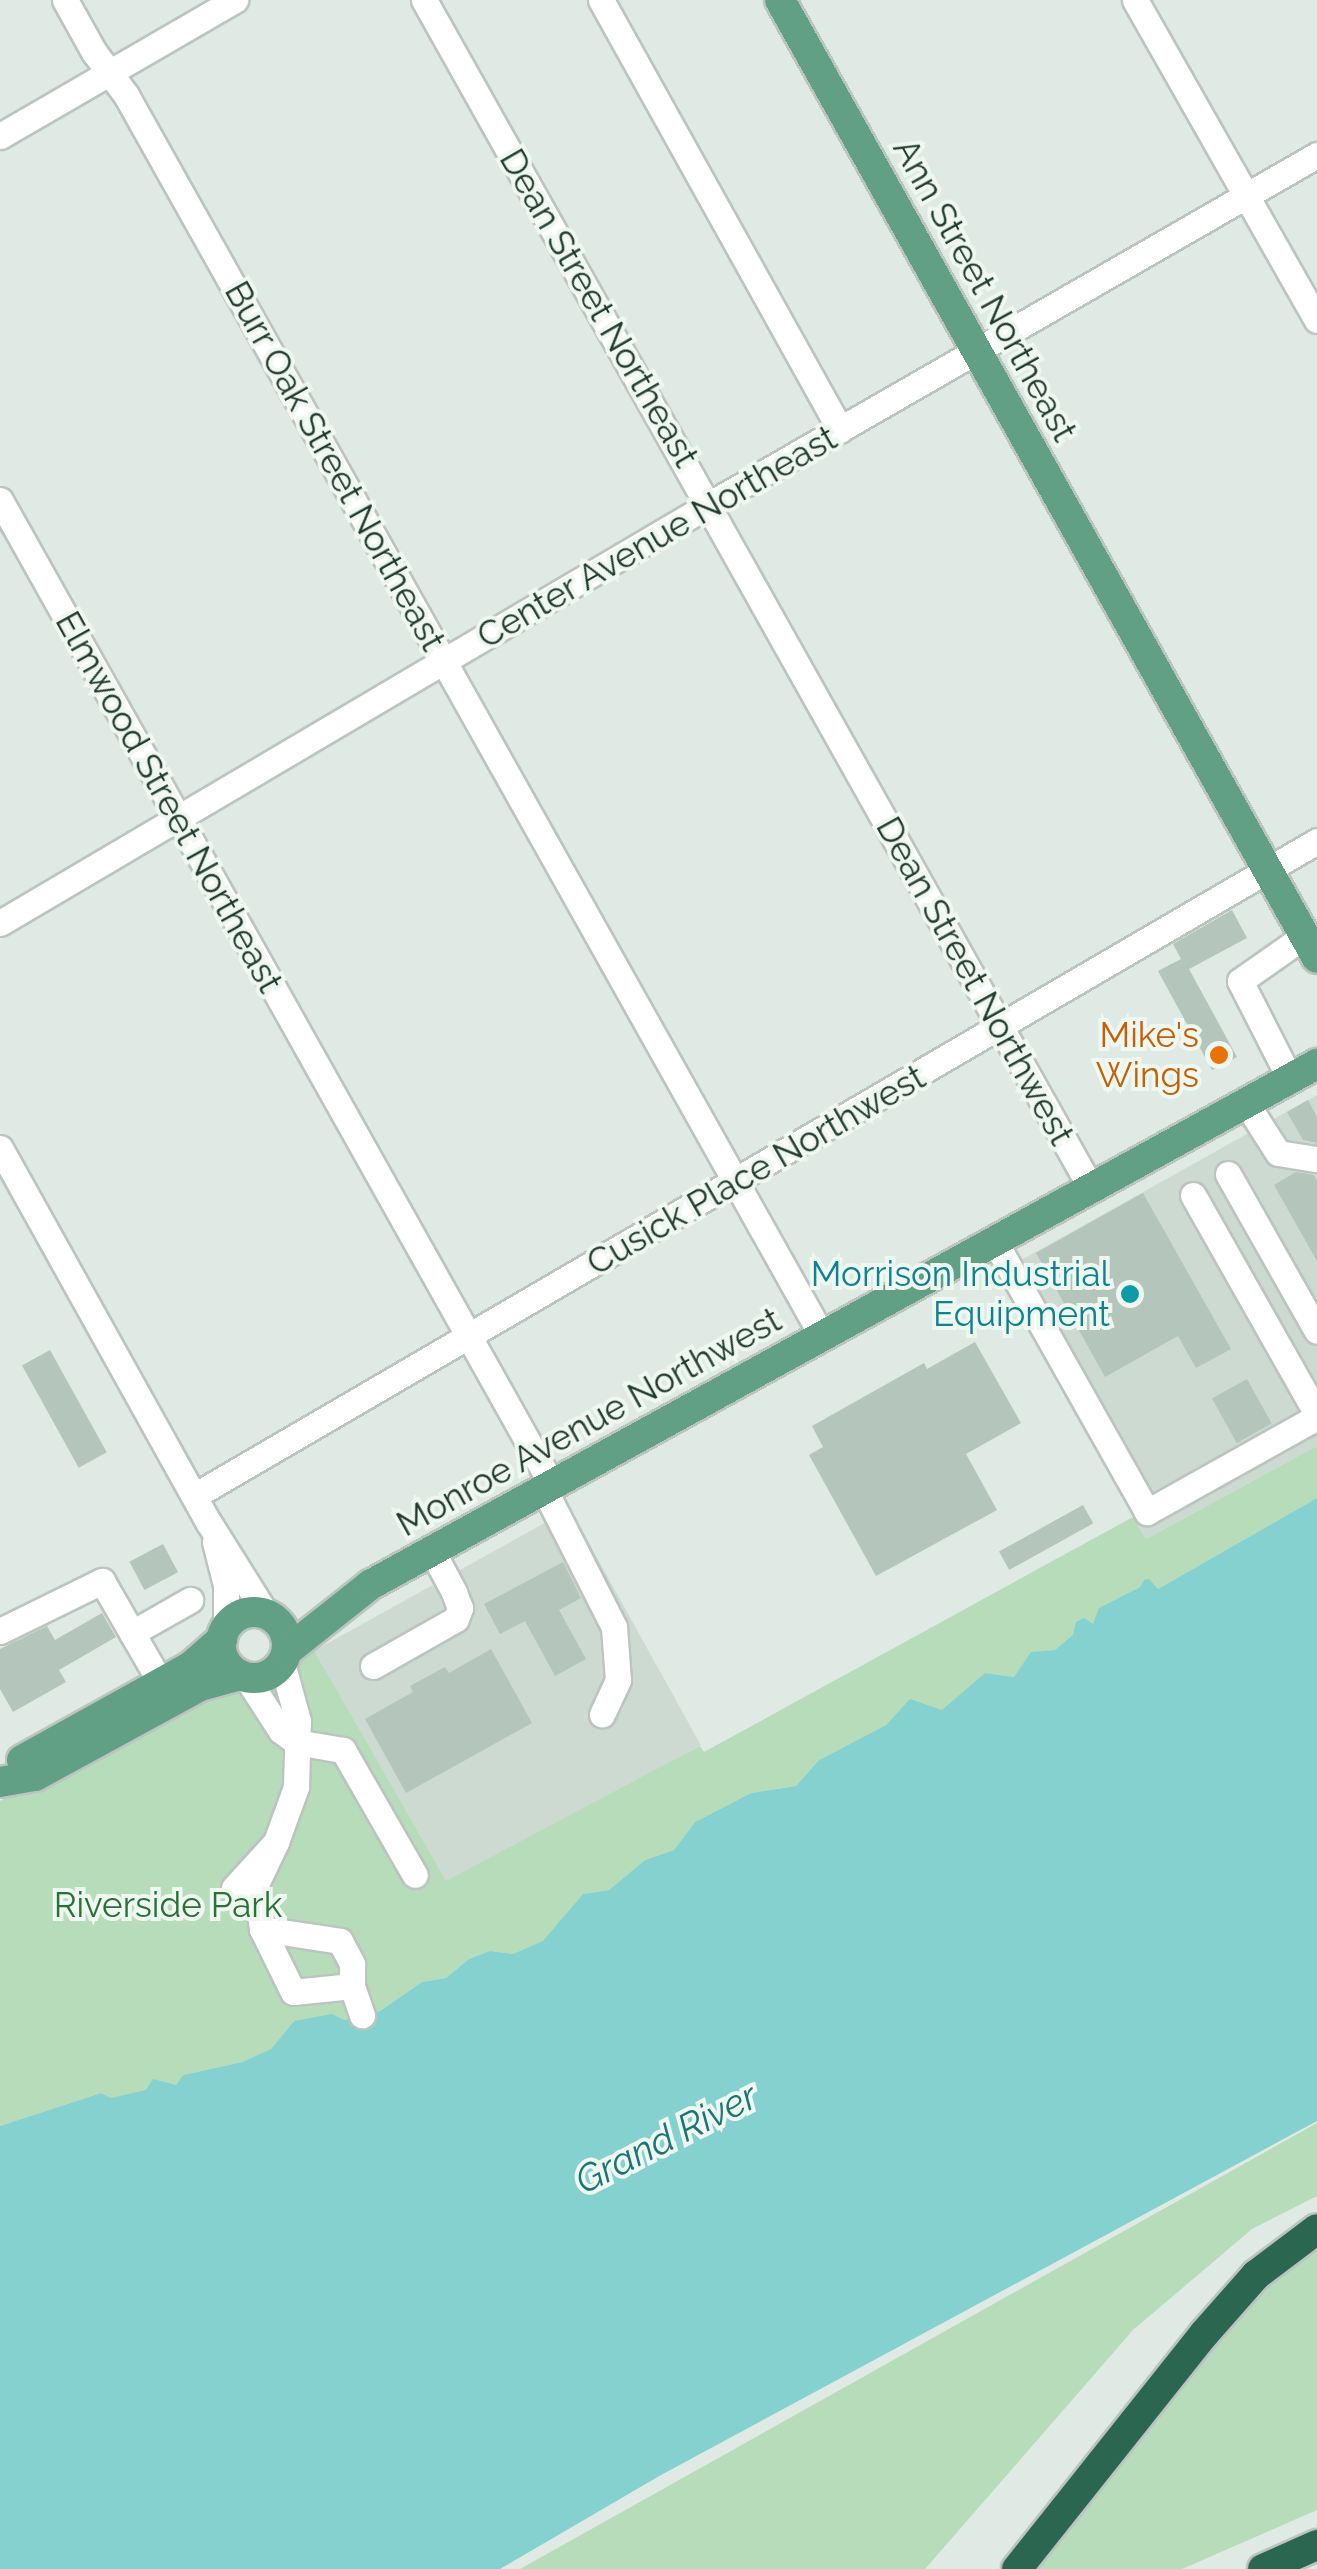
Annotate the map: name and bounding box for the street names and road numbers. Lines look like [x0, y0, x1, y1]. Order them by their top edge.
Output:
street label: Ann Street Northeast [884, 131, 1086, 449]
street label: Dean Street Northeast [491, 142, 707, 474]
street label: Burr Oak Street Northeast [216, 274, 454, 658]
street label: Center Avenue Northeast [469, 416, 845, 658]
street label: Elmwood Street Northeast [47, 604, 291, 1000]
street label: Dean Street Northwest [867, 810, 1083, 1152]
street label: Cusick Place Northwest [579, 1056, 933, 1284]
street label: Monroe Avenue Northwest [389, 1298, 789, 1546]

